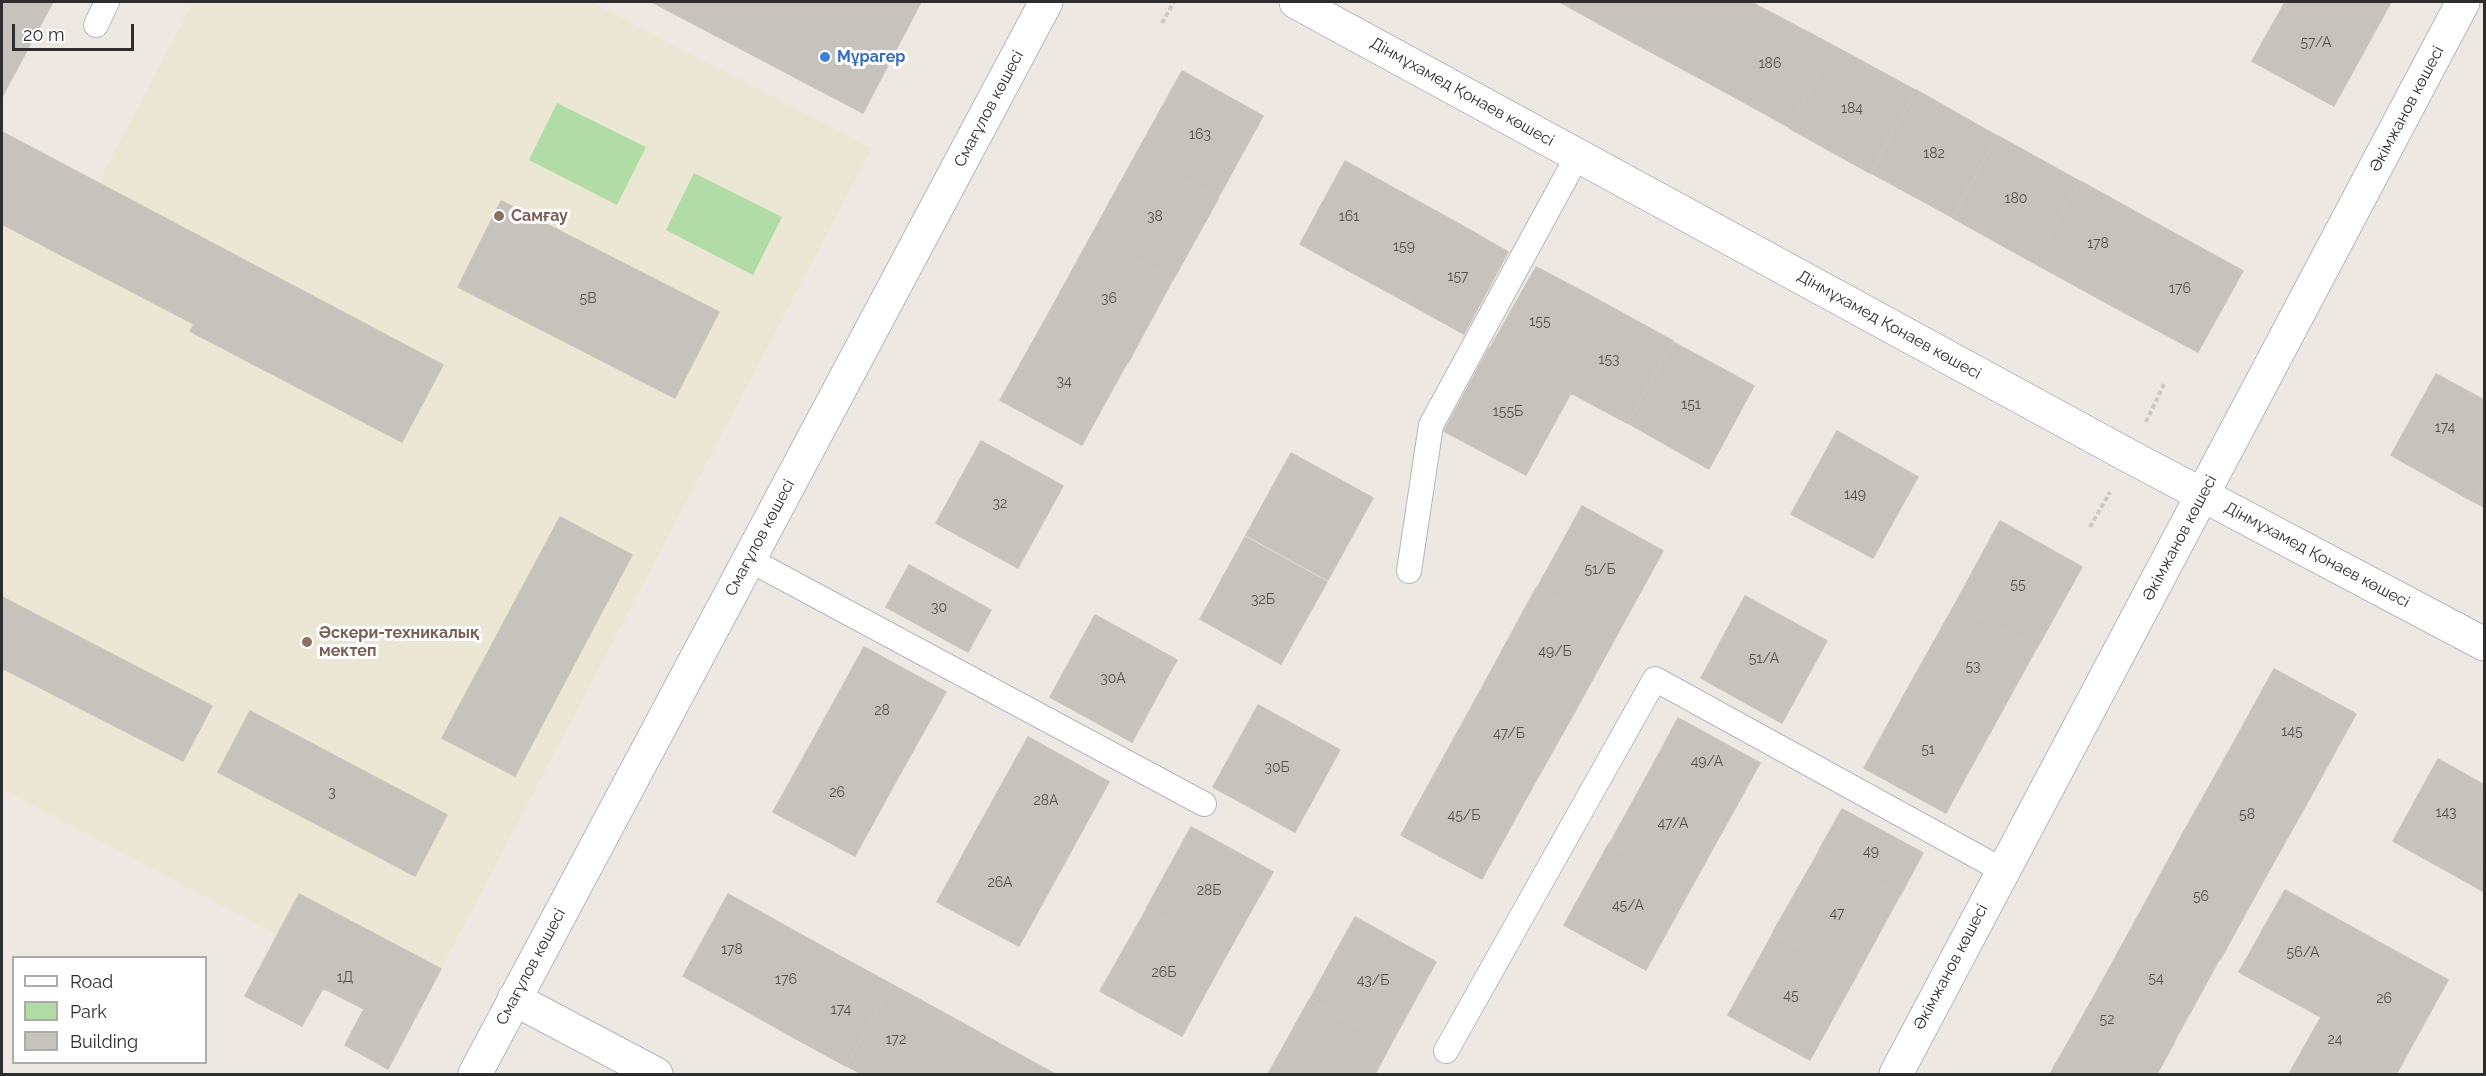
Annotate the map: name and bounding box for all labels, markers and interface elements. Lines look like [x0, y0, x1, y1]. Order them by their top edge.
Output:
scale bar [15, 12, 136, 50]
text: 20 m [23, 24, 65, 45]
street label: Дінмұхамед Қонаев көшесі [1367, 33, 1557, 151]
house number: 57/А [2300, 35, 2332, 51]
street label: Әкімжанов көшесі [2366, 43, 2448, 175]
place label: Мұрагер [837, 47, 905, 67]
street label: Смағұлов көшесі [950, 47, 1028, 171]
marker: Мұрагер [818, 50, 832, 64]
house number: 186 [1759, 56, 1781, 72]
house number: 184 [1841, 101, 1863, 117]
house number: 163 [1189, 127, 1211, 143]
house number: 182 [1923, 146, 1945, 162]
house number: 180 [2005, 191, 2027, 207]
place label: Самғау [511, 206, 568, 226]
marker: Самғау [492, 209, 506, 223]
house number: 38 [1147, 209, 1163, 225]
house number: 161 [1339, 209, 1359, 225]
house number: 178 [2087, 236, 2109, 252]
house number: 159 [1393, 239, 1415, 255]
street label: Дінмұхамед Қонаев көшесі [1794, 266, 1984, 384]
house number: 157 [1447, 269, 1469, 285]
house number: 176 [2169, 281, 2191, 297]
house number: 5В [580, 291, 596, 307]
house number: 36 [1101, 291, 1117, 307]
house number: 155 [1529, 314, 1551, 330]
house number: 153 [1598, 352, 1620, 368]
house number: 34 [1056, 374, 1072, 390]
house number: 151 [1681, 397, 1701, 413]
house number: 155Б [1493, 404, 1523, 420]
house number: 174 [2435, 420, 2455, 436]
street label: Әкімжанов көшесі [2139, 472, 2221, 604]
street label: Смағұлов көшесі [721, 476, 799, 600]
house number: 149 [1844, 487, 1866, 503]
house number: 32 [993, 496, 1007, 512]
street label: Дінмұхамед Қонаев көшесі [2221, 498, 2413, 612]
house number: 51/Б [1584, 562, 1616, 578]
house number: 55 [2010, 577, 2026, 593]
house number: 32Б [1251, 592, 1275, 608]
house number: 30 [931, 600, 947, 616]
place label: Әскери-техникалық мектеп [319, 623, 479, 661]
marker: Әскери-техникалық мектеп [300, 635, 314, 649]
house number: 49/Б [1538, 644, 1572, 660]
house number: 51/А [1749, 651, 1779, 667]
house number: 53 [1965, 659, 1981, 675]
house number: 30А [1100, 671, 1126, 687]
house number: 28 [874, 703, 890, 719]
house number: 145 [2281, 724, 2303, 740]
house number: 47/Б [1493, 726, 1525, 742]
house number: 51 [1921, 742, 1935, 758]
house number: 49/А [1691, 754, 1723, 770]
house number: 30Б [1264, 760, 1290, 776]
house number: 3 [328, 785, 336, 801]
house number: 26 [829, 785, 845, 801]
house number: 28А [1034, 793, 1058, 809]
house number: 143 [2435, 805, 2457, 821]
house number: 58 [2239, 807, 2255, 823]
house number: 45/Б [1448, 808, 1480, 824]
house number: 47/А [1657, 816, 1689, 832]
house number: 49 [1863, 844, 1879, 860]
house number: 26А [988, 875, 1012, 891]
house number: 28Б [1197, 883, 1221, 899]
house number: 56 [2193, 889, 2209, 905]
house number: 45/А [1612, 898, 1644, 914]
street label: Әкімжанов көшесі [1910, 901, 1992, 1033]
street label: Смағұлов көшесі [492, 905, 570, 1029]
house number: 47 [1829, 906, 1845, 922]
house number: 178 [721, 942, 743, 958]
house number: 56/А [2287, 945, 2319, 961]
legend [12, 956, 207, 1064]
house number: 26Б [1152, 965, 1176, 981]
house number: 1Д [337, 970, 353, 986]
text: Road [70, 971, 113, 992]
house number: 54 [2148, 971, 2164, 987]
house number: 176 [775, 972, 797, 988]
house number: 43/Б [1357, 973, 1389, 989]
house number: 45 [1783, 988, 1799, 1004]
house number: 26 [2376, 991, 2392, 1007]
text: Park [70, 1001, 107, 1022]
house number: 174 [831, 1002, 851, 1018]
house number: 52 [2100, 1012, 2114, 1028]
text: Building [70, 1031, 138, 1052]
house number: 172 [886, 1032, 906, 1048]
house number: 24 [2328, 1032, 2342, 1048]

